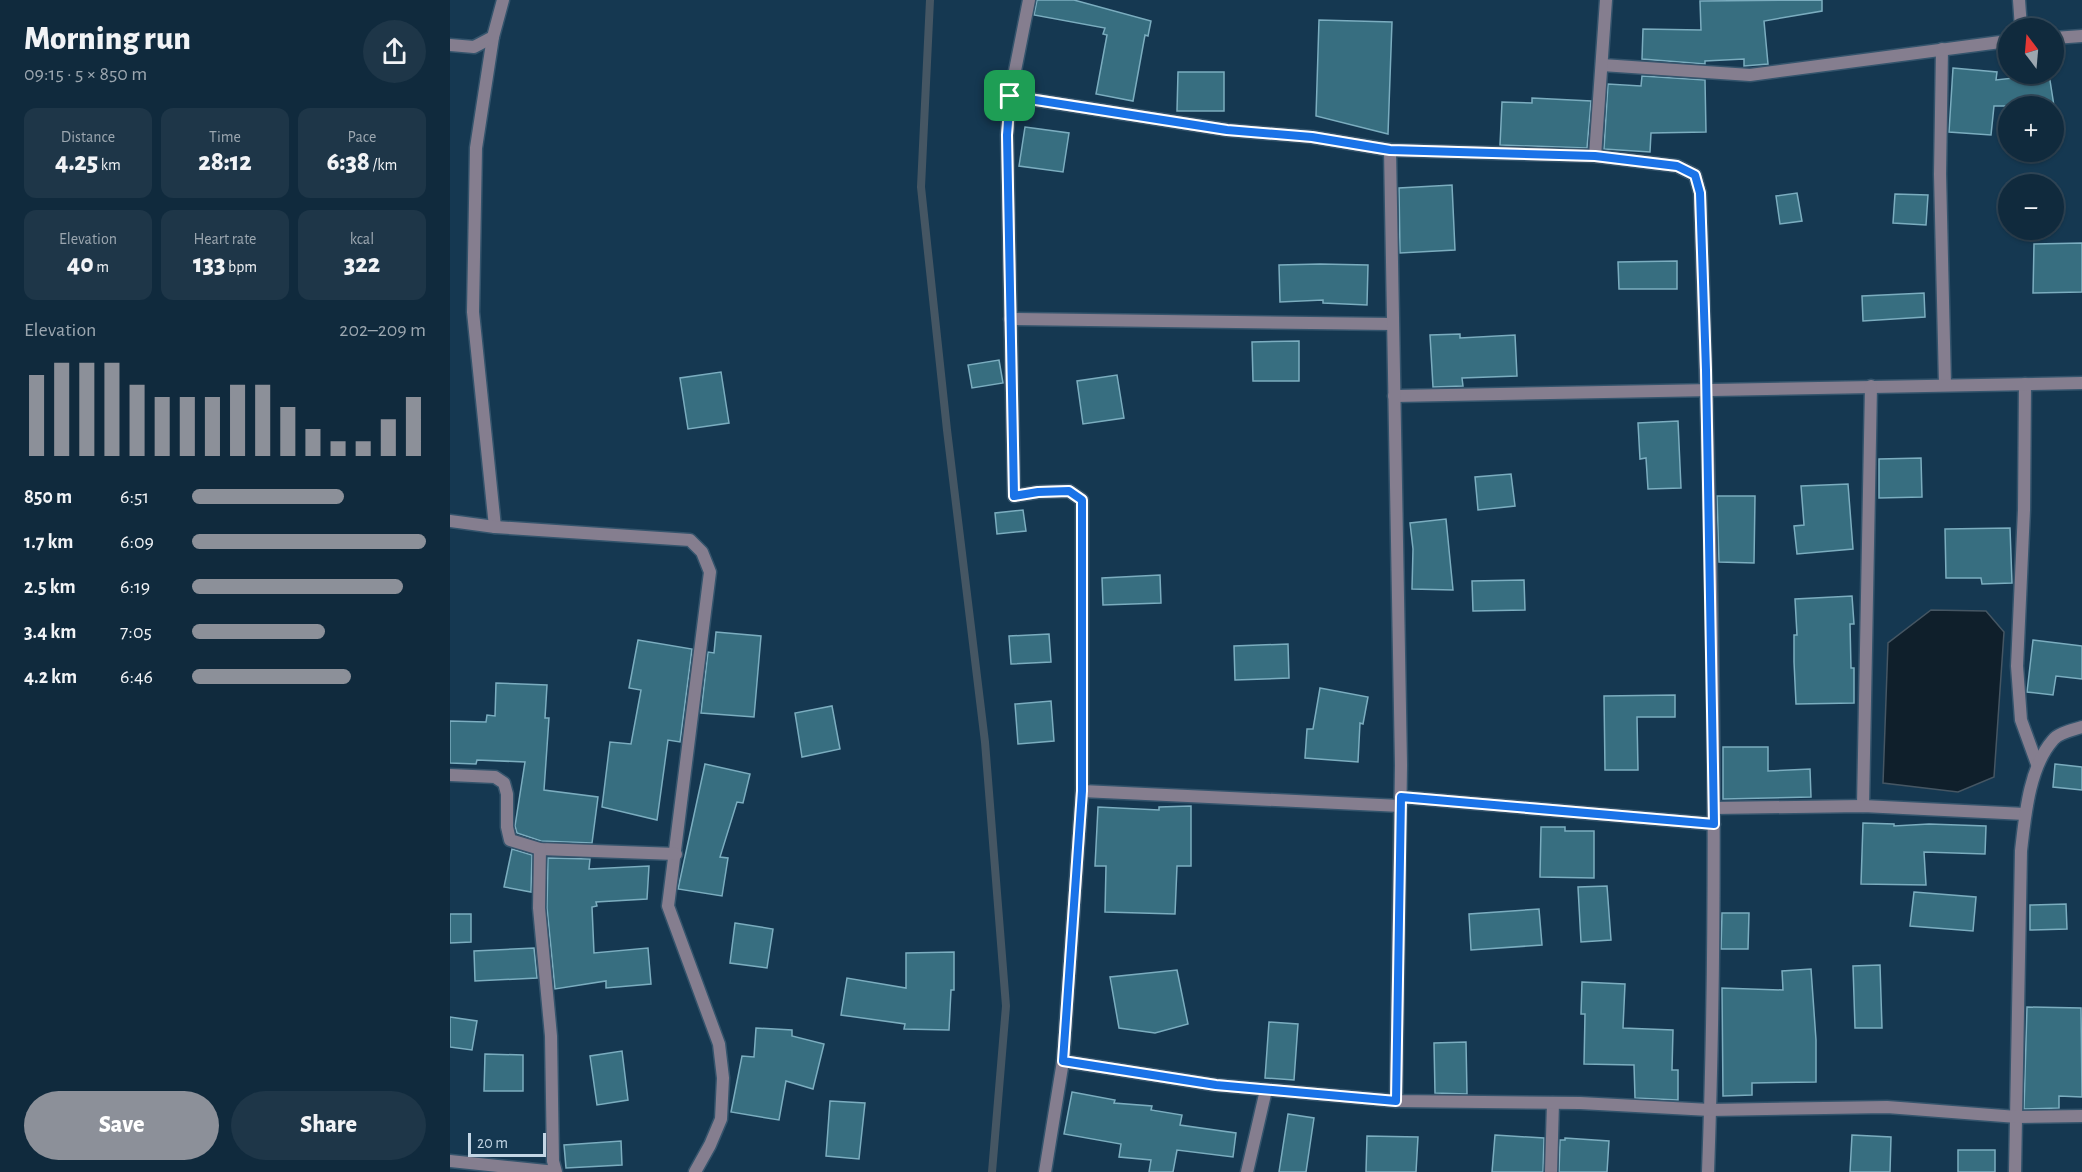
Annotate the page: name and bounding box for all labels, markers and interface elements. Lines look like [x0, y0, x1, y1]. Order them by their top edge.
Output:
north arrow [1998, 18, 2064, 84]
map controls [1998, 18, 2064, 240]
button: share [363, 20, 426, 83]
text: Morning run [24, 23, 191, 56]
text: 09:15 · 5 × 850 m [24, 64, 147, 84]
pin [984, 70, 1035, 121]
icon: arrive [993, 79, 1026, 112]
button: + [1998, 96, 2064, 162]
text: Distance [61, 129, 115, 145]
text: Time [209, 129, 241, 145]
text: Pace [348, 129, 376, 145]
text: 4.25 [55, 149, 98, 175]
text: 28:12 [198, 149, 252, 175]
text: 6:38 [327, 149, 370, 175]
text: km [98, 157, 121, 173]
text: /km [370, 157, 397, 173]
button: − [1998, 174, 2064, 240]
text: Elevation [59, 231, 117, 247]
text: Heart rate [194, 231, 256, 247]
text: kcal [350, 231, 374, 247]
text: 40 [67, 251, 94, 277]
text: 133 [193, 251, 225, 277]
text: 322 [344, 251, 380, 277]
text: m [94, 259, 109, 275]
text: bpm [225, 259, 257, 275]
text: Elevation [24, 320, 96, 340]
text: 202–209 m [339, 320, 426, 340]
text: 850 m [24, 487, 72, 507]
text: 6:51 [120, 487, 149, 507]
text: 1.7 km [24, 532, 73, 552]
text: 6:09 [120, 532, 154, 552]
text: 2.5 km [24, 577, 76, 597]
text: 6:19 [120, 577, 150, 597]
text: 3.4 km [24, 622, 76, 642]
text: 7:05 [120, 622, 152, 642]
text: 4.2 km [24, 667, 77, 687]
text: 6:46 [120, 667, 153, 687]
button: Save [24, 1091, 219, 1160]
button: Share [231, 1091, 426, 1160]
scale bar [468, 1130, 546, 1158]
text: 20 m [477, 1135, 508, 1151]

